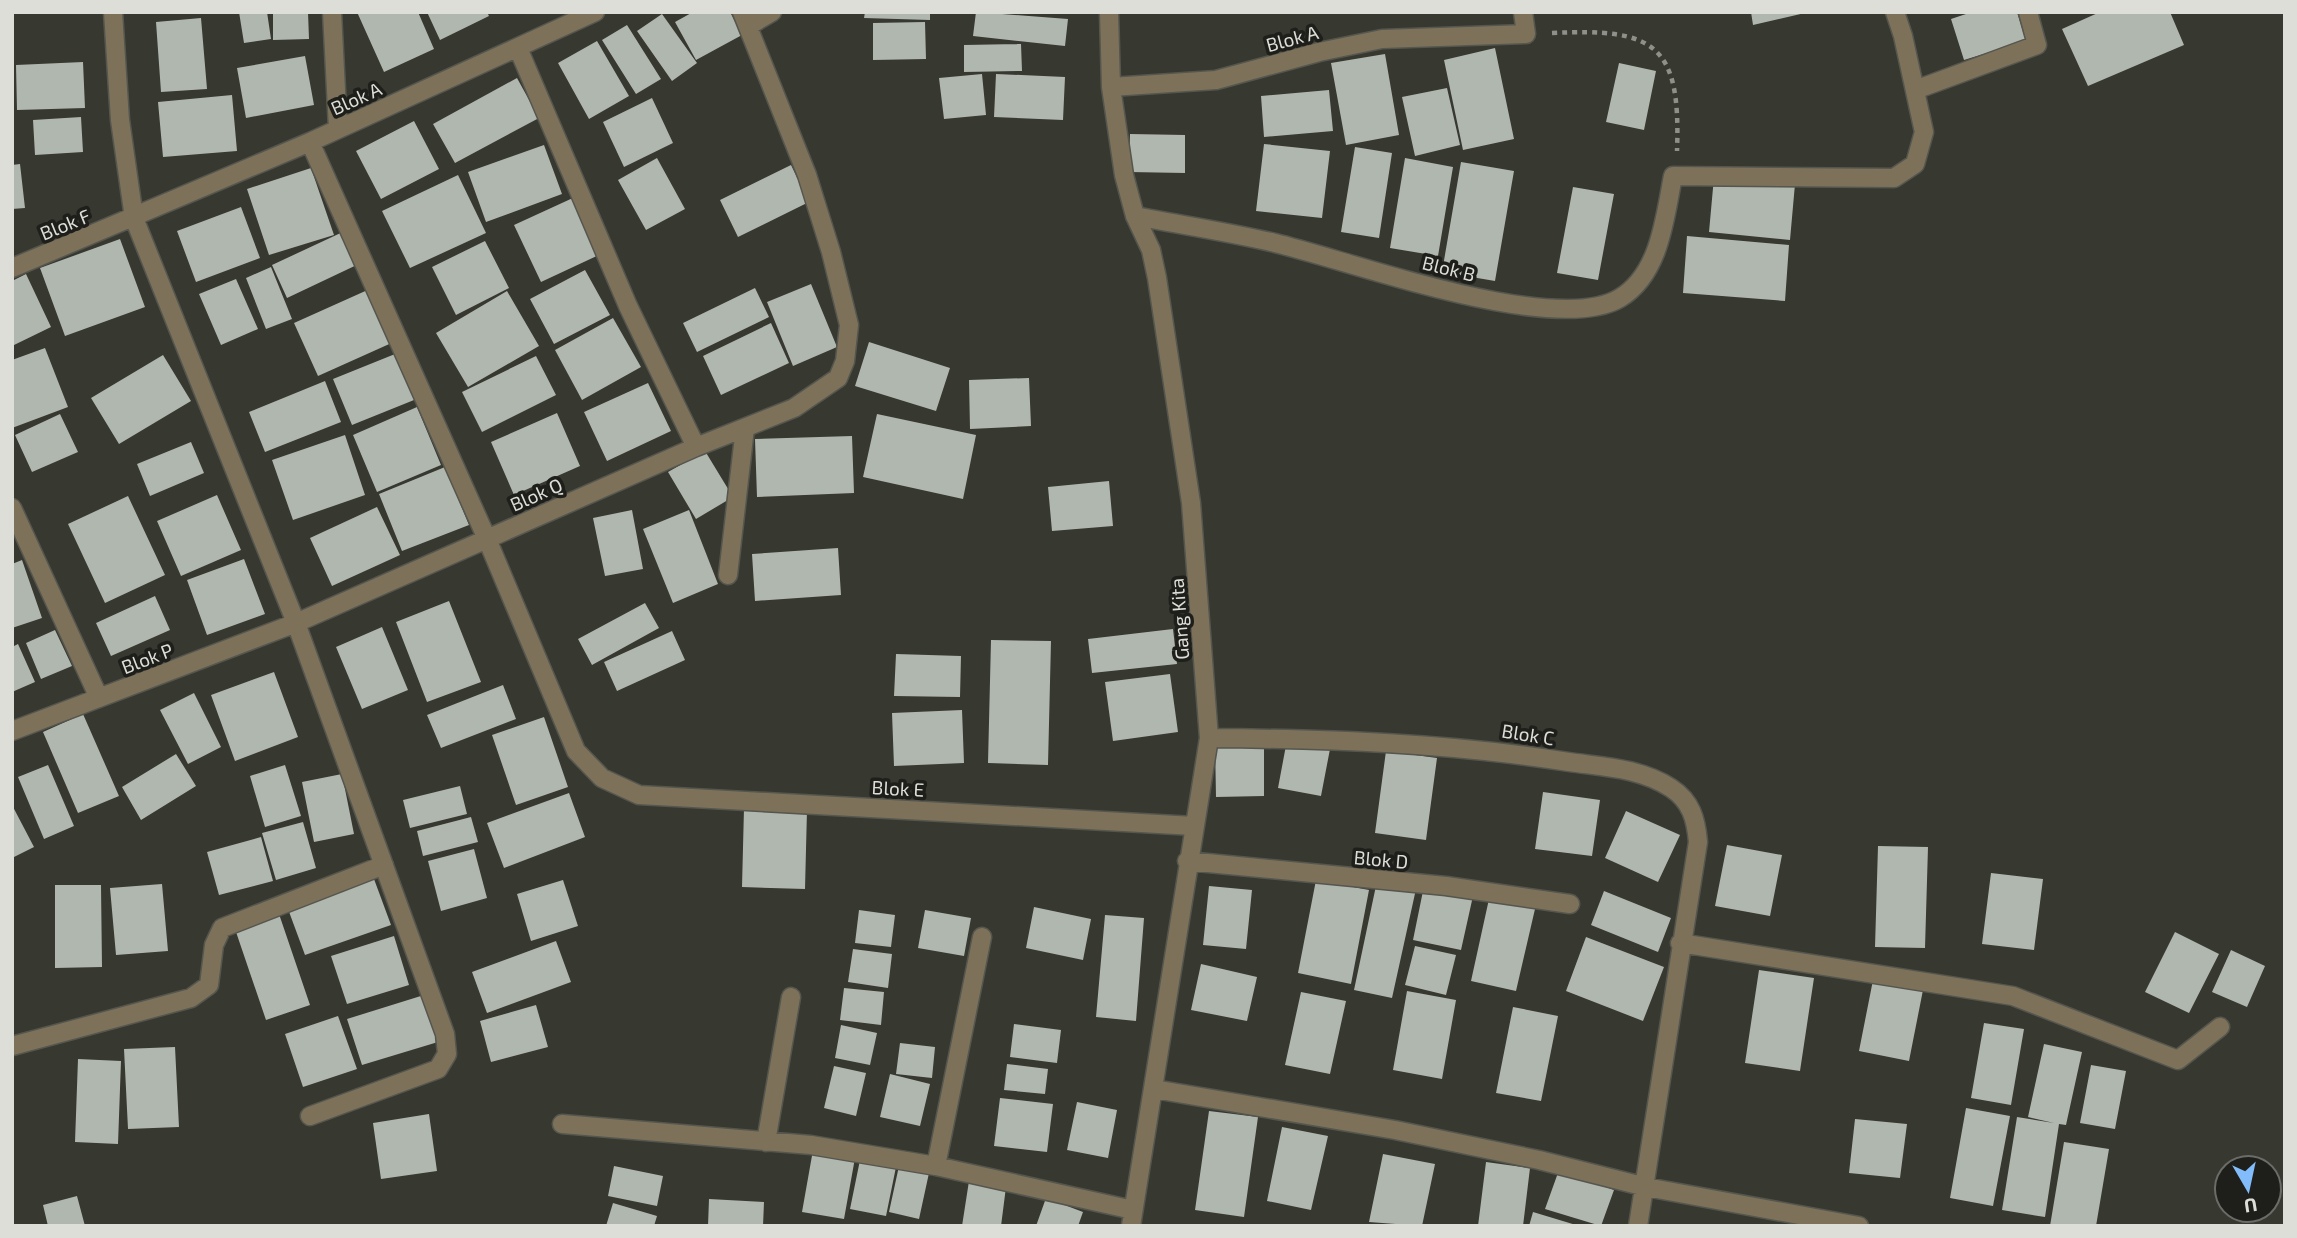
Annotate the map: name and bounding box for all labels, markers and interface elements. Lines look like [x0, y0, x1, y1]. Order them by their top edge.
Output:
street label: Blok A [1263, 20, 1321, 56]
street label: Blok A [327, 77, 385, 119]
street label: Blok F [36, 204, 94, 244]
street label: Blok B [1420, 250, 1478, 286]
street label: Blok Q [506, 472, 566, 516]
street label: Gang Kita [1165, 577, 1193, 661]
street label: Blok P [118, 638, 176, 678]
street label: Blok C [1500, 719, 1556, 750]
street label: Blok E [871, 775, 925, 801]
street label: Blok D [1353, 845, 1409, 873]
north arrow [2213, 1154, 2283, 1224]
text: U [2242, 1194, 2259, 1219]

